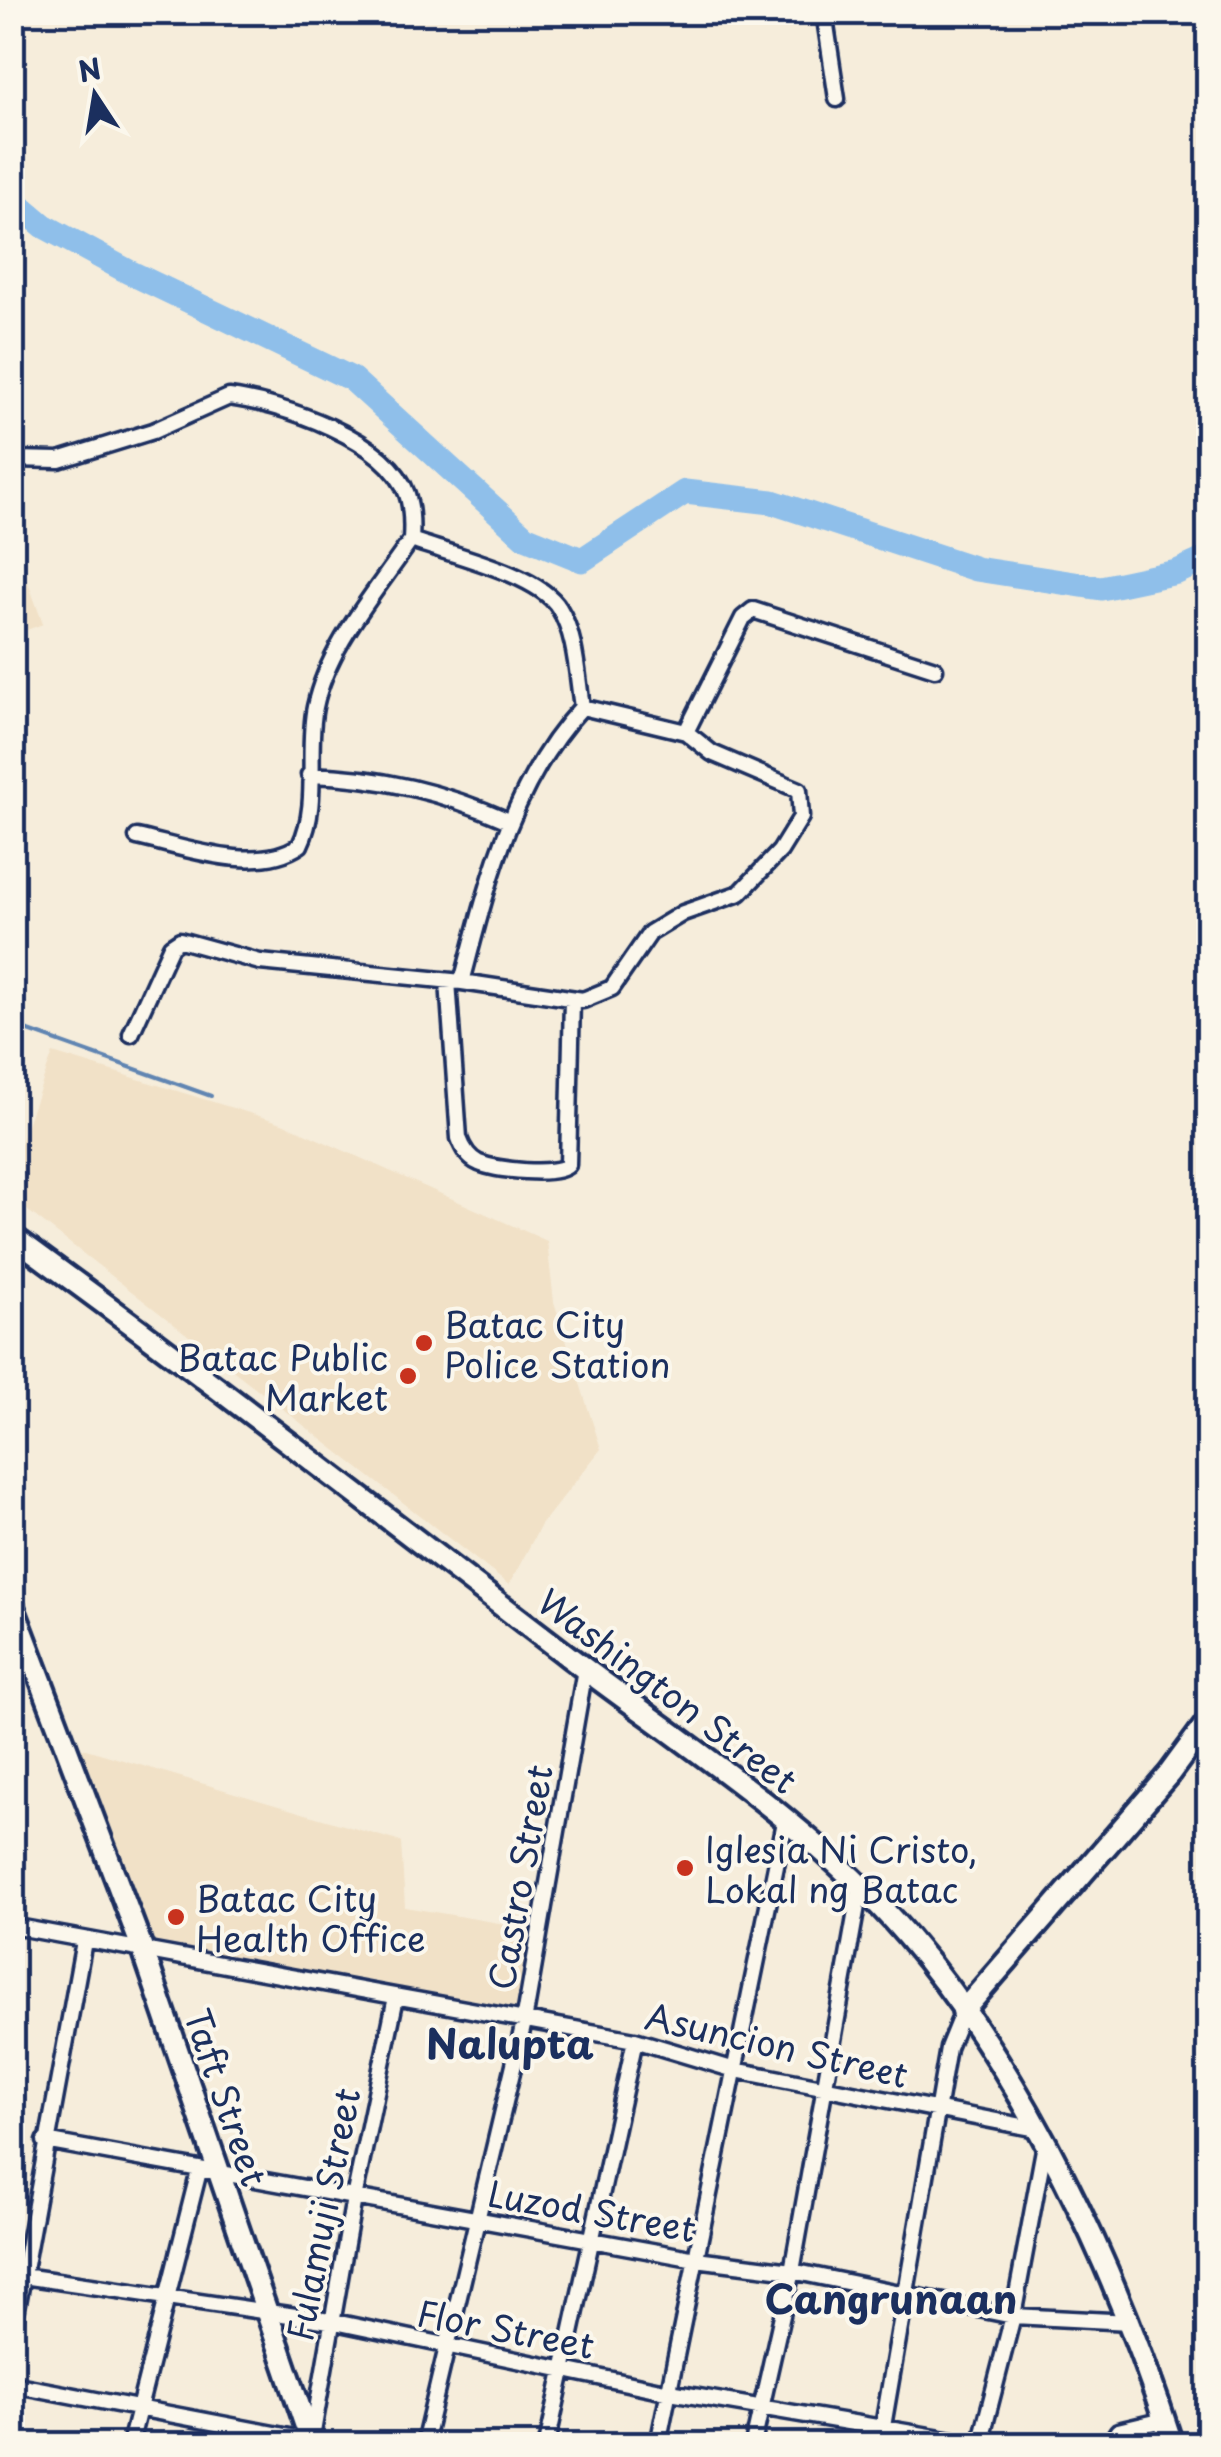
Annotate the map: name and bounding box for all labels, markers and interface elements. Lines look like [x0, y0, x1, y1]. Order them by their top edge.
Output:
north arrow [45, 45, 145, 145]
text: N [74, 46, 105, 92]
place label: Batac City Police Station [444, 1297, 671, 1390]
place label: Batac Public Market [177, 1330, 388, 1423]
marker: Batac City Police Station [413, 1332, 435, 1354]
marker: Batac Public Market [397, 1365, 419, 1387]
street label: Washington Street [527, 1575, 809, 1805]
street label: Castro Street [473, 1760, 565, 1994]
place label: Iglesia Ni Cristo, Lokal ng Batac [705, 1822, 978, 1915]
marker: Iglesia Ni Cristo, Lokal ng Batac [674, 1857, 696, 1879]
place label: Batac City Health Office [196, 1871, 426, 1964]
marker: Batac City Health Office [165, 1906, 187, 1928]
street label: Asuncion Street [641, 1988, 913, 2100]
street label: Taft Street [172, 2001, 282, 2193]
district label: Nalupta [426, 2012, 594, 2073]
street label: Fulamuji Street [272, 2083, 372, 2345]
street label: Luzod Street [484, 2166, 700, 2254]
district label: Cangrunaan [764, 2267, 1018, 2328]
street label: Flor Street [413, 2285, 599, 2371]

